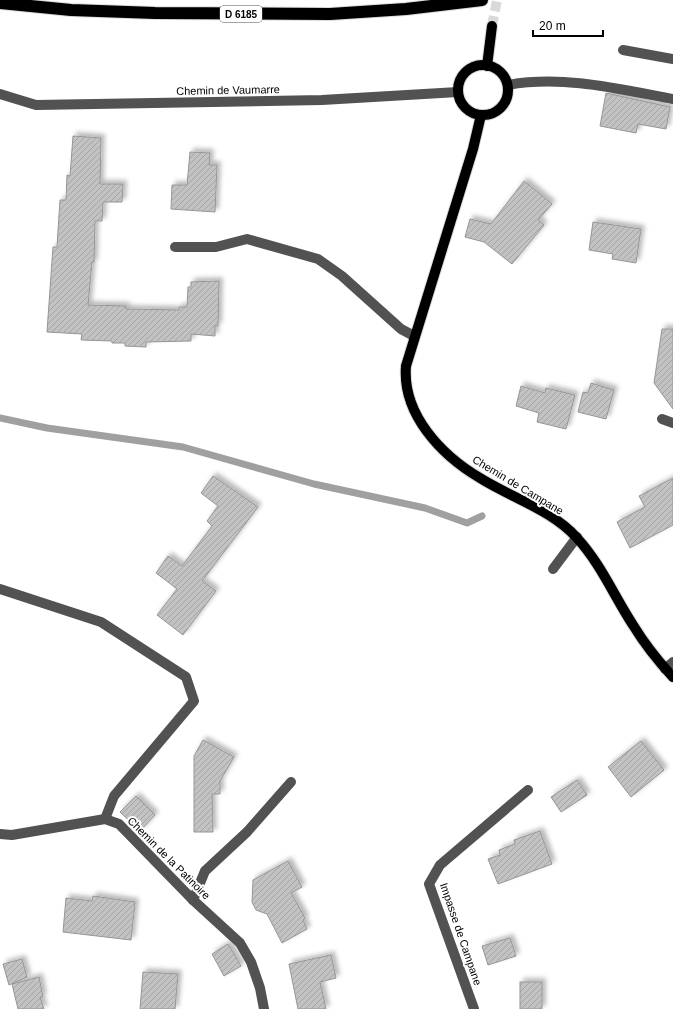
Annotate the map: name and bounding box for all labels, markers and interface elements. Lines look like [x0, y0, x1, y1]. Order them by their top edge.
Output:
road number: D 6185 [220, 6, 262, 22]
scale bar [533, 12, 603, 38]
text: 20 m [539, 19, 566, 33]
street label: Chemin de Vaumarre [176, 83, 280, 97]
street label: Chemin de Campane [470, 453, 566, 517]
street label: Chemin de la Patinoire [125, 814, 213, 902]
street label: Impasse de Campane [438, 881, 484, 987]

